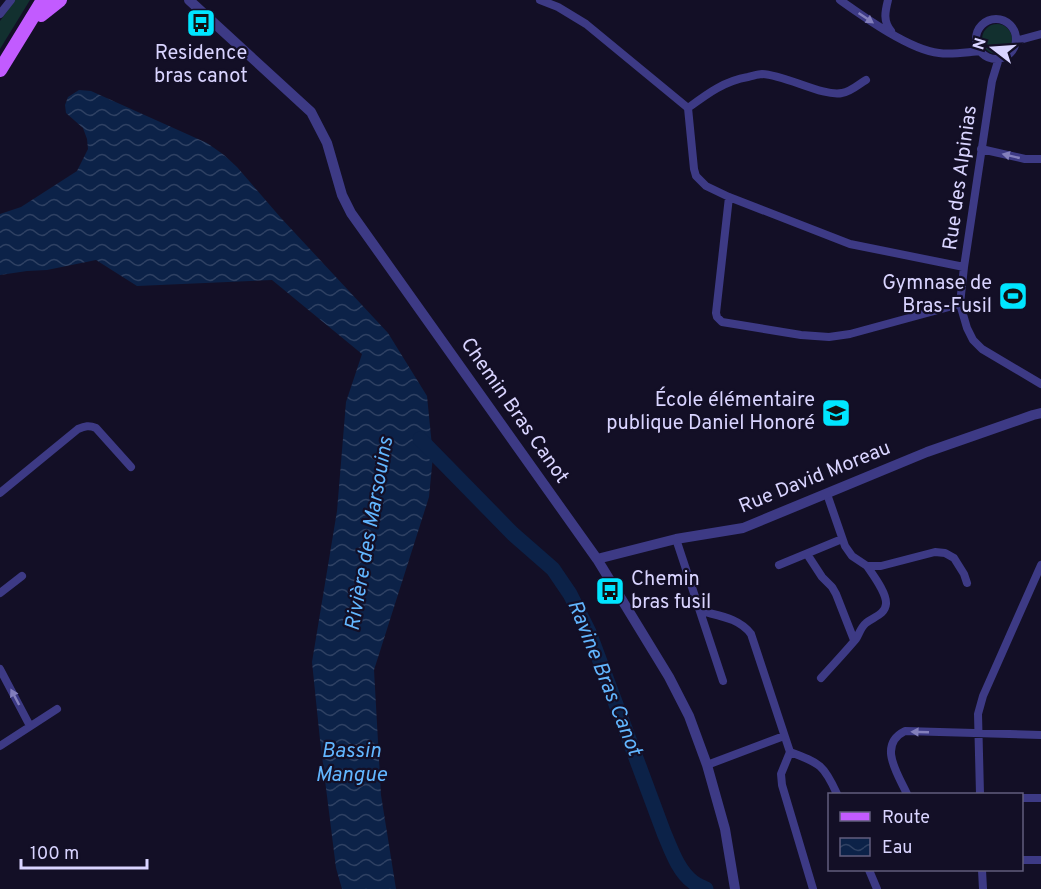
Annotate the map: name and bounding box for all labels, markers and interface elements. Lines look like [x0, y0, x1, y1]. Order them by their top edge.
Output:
bus stop icon: Residence bras canot [185, 7, 217, 39]
one-way arrow [858, 12, 874, 23]
north arrow [963, 18, 1023, 78]
text: N [969, 36, 992, 53]
place label: Residence bras canot [154, 41, 248, 90]
street label: Rue des Alpinias [938, 104, 984, 252]
one-way arrow [1001, 151, 1020, 160]
place label: Gymnase de Bras-Fusil [882, 271, 992, 320]
sports icon: Gymnase de Bras-Fusil [997, 280, 1029, 312]
street label: Chemin Bras Canot [454, 333, 574, 489]
place label: École élémentaire publique Daniel Honoré [606, 386, 815, 437]
school or university icon: École élémentaire publique Daniel Honoré [820, 397, 852, 429]
water label: Rivière des Marsouins [340, 434, 400, 633]
street label: Rue David Moreau [735, 436, 895, 520]
place label: Chemin bras fusil [631, 567, 711, 616]
bus stop icon: Chemin bras fusil [594, 575, 626, 607]
water label: Ravine Bras Canot [560, 596, 648, 761]
one-way arrow [10, 689, 20, 706]
one-way arrow [910, 727, 929, 737]
water label: Bassin Mangue [315, 738, 388, 789]
legend [828, 793, 1023, 871]
text: Route [882, 807, 930, 830]
scale bar [21, 832, 147, 870]
text: Eau [882, 837, 912, 860]
text: 100 m [30, 843, 79, 866]

